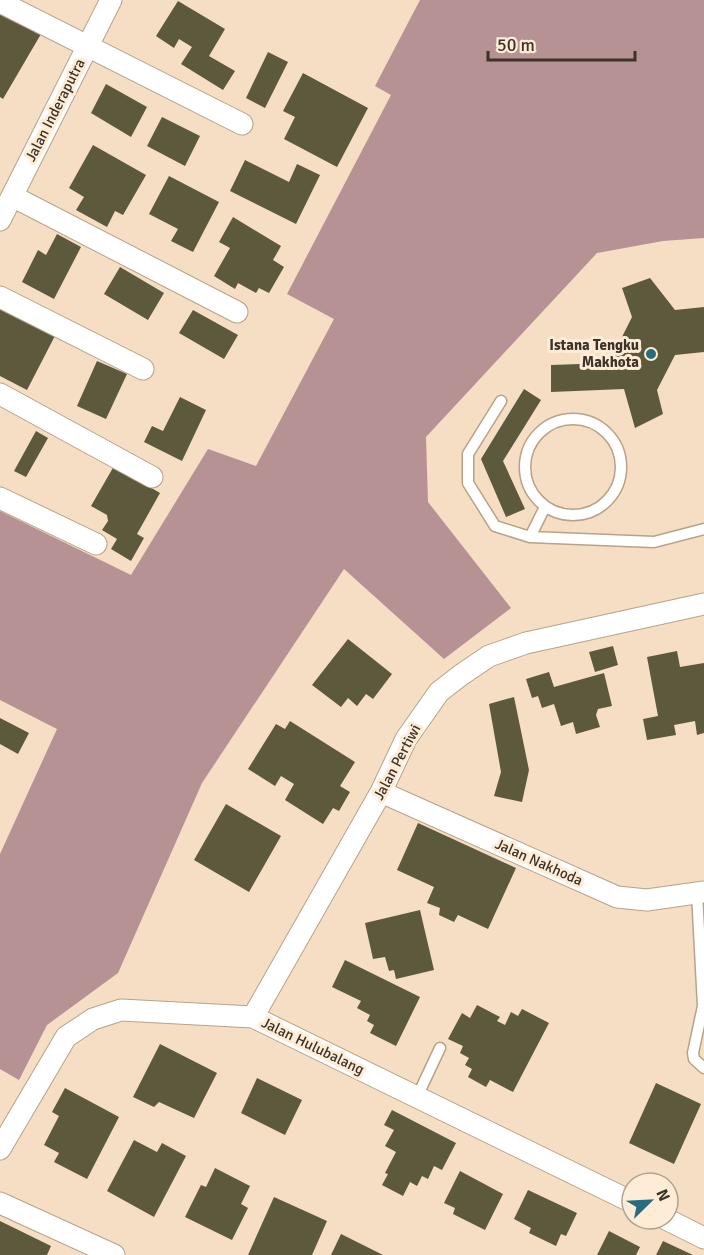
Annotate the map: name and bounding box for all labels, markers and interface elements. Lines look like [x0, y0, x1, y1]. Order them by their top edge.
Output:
scale bar [488, 24, 635, 62]
text: 50 m [497, 34, 535, 56]
street label: Jalan Inderaputra [21, 56, 89, 164]
place label: Istana Tengku Makhota [549, 336, 639, 371]
marker: Istana Tengku Makhota [644, 347, 658, 361]
street label: Jalan Pertiwi [370, 721, 424, 803]
street label: Jalan Nakhoda [492, 835, 586, 889]
street label: Jalan Hulubalang [259, 1013, 367, 1079]
north arrow [620, 1171, 680, 1231]
text: N [651, 1186, 674, 1204]

